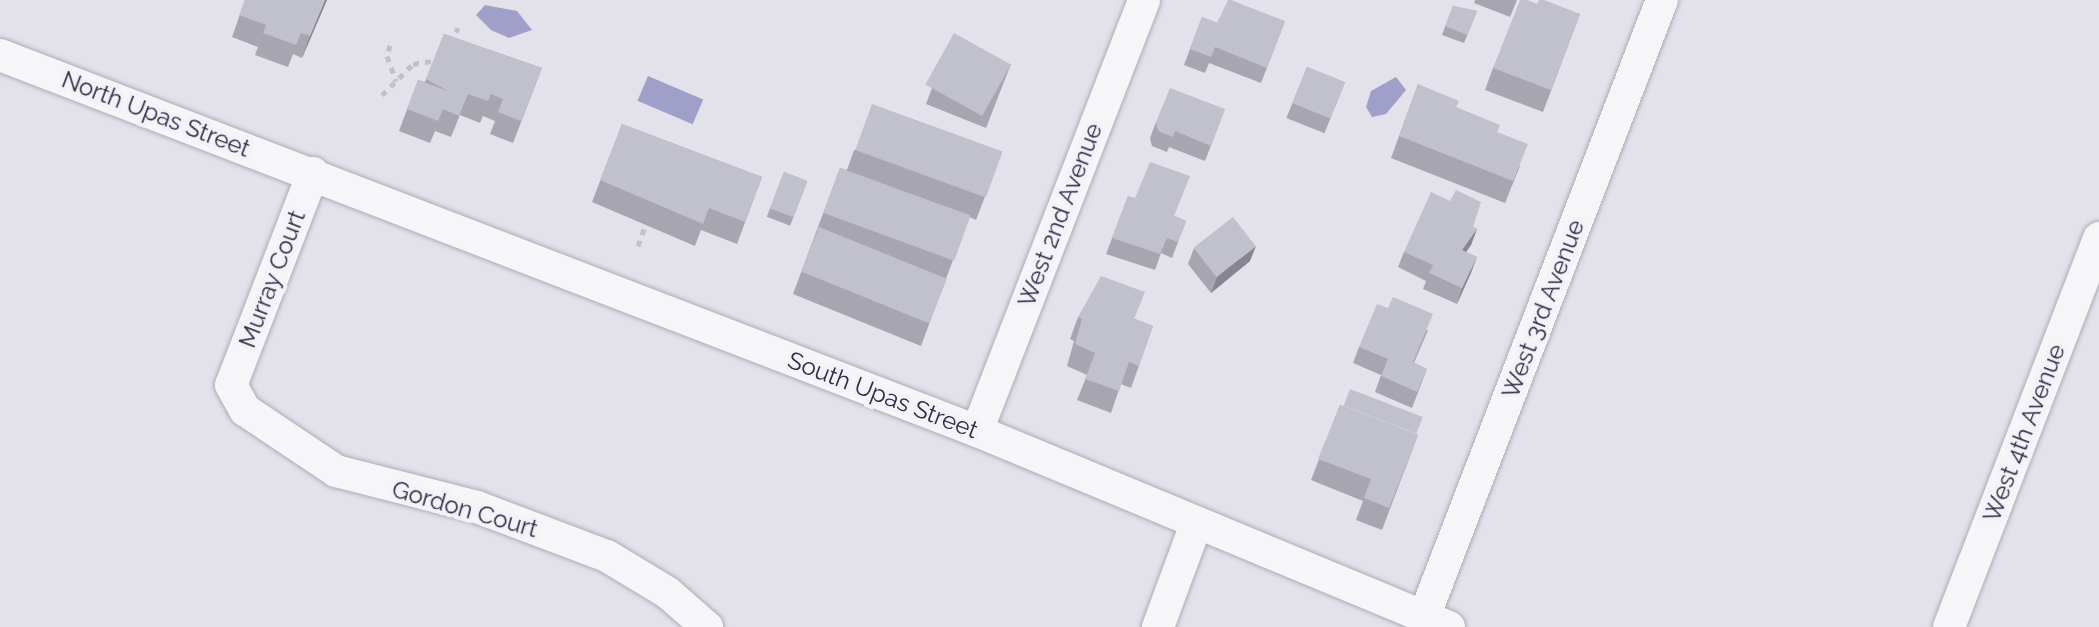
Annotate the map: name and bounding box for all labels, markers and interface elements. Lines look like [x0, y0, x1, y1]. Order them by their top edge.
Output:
street label: North Upas Street [58, 65, 254, 163]
street label: West 2nd Avenue [1012, 119, 1108, 311]
street label: Murray Court [233, 206, 311, 352]
street label: West 3rd Avenue [1496, 215, 1590, 403]
street label: West 4th Avenue [1977, 340, 2071, 526]
street label: South Upas Street [784, 345, 982, 445]
street label: Gordon Court [389, 474, 541, 544]

